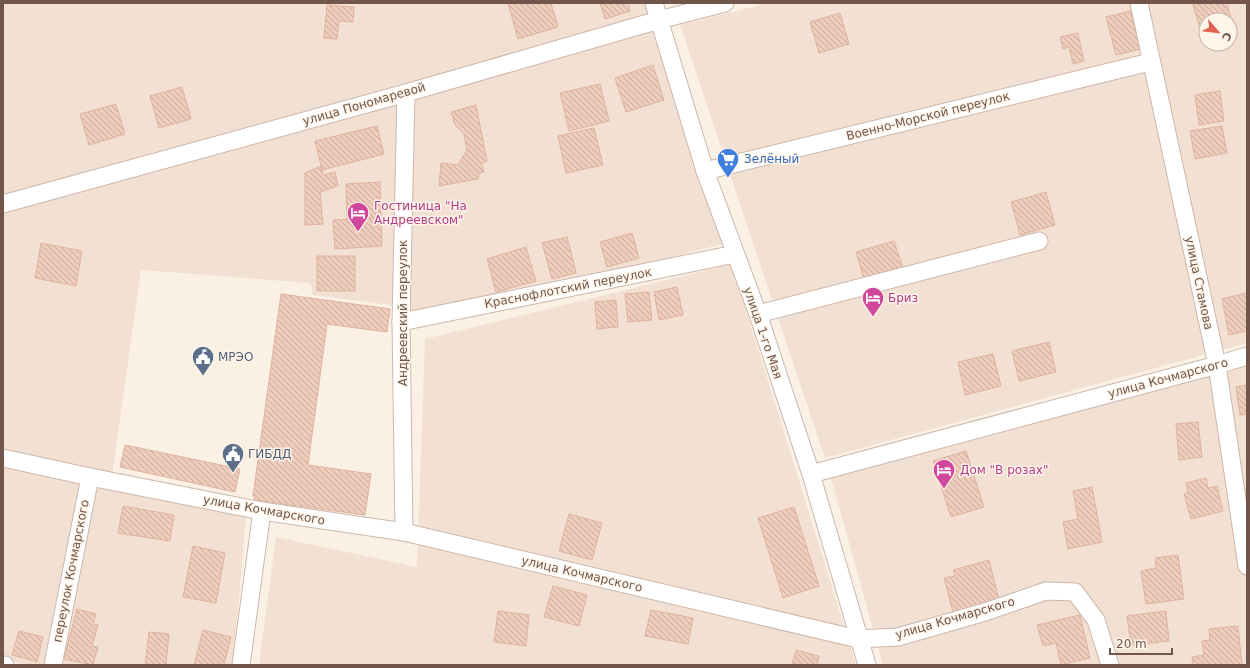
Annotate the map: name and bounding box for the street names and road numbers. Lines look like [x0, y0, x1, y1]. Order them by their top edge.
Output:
street label: улица Пономаревой [301, 80, 427, 128]
street label: Военно-Морской переулок [845, 89, 1011, 143]
street label: улица Стамова [1182, 235, 1216, 331]
street label: Андреевский переулок [396, 240, 410, 386]
street label: Краснофлотский переулок [483, 265, 653, 311]
street label: улица 1-го Мая [741, 285, 785, 381]
street label: улица Кочмарского [1106, 355, 1230, 401]
street label: улица Кочмарского [202, 492, 326, 528]
street label: переулок Кочмарского [50, 498, 92, 644]
street label: улица Кочмарского [520, 553, 644, 595]
street label: улица Кочмарского [894, 594, 1016, 642]

